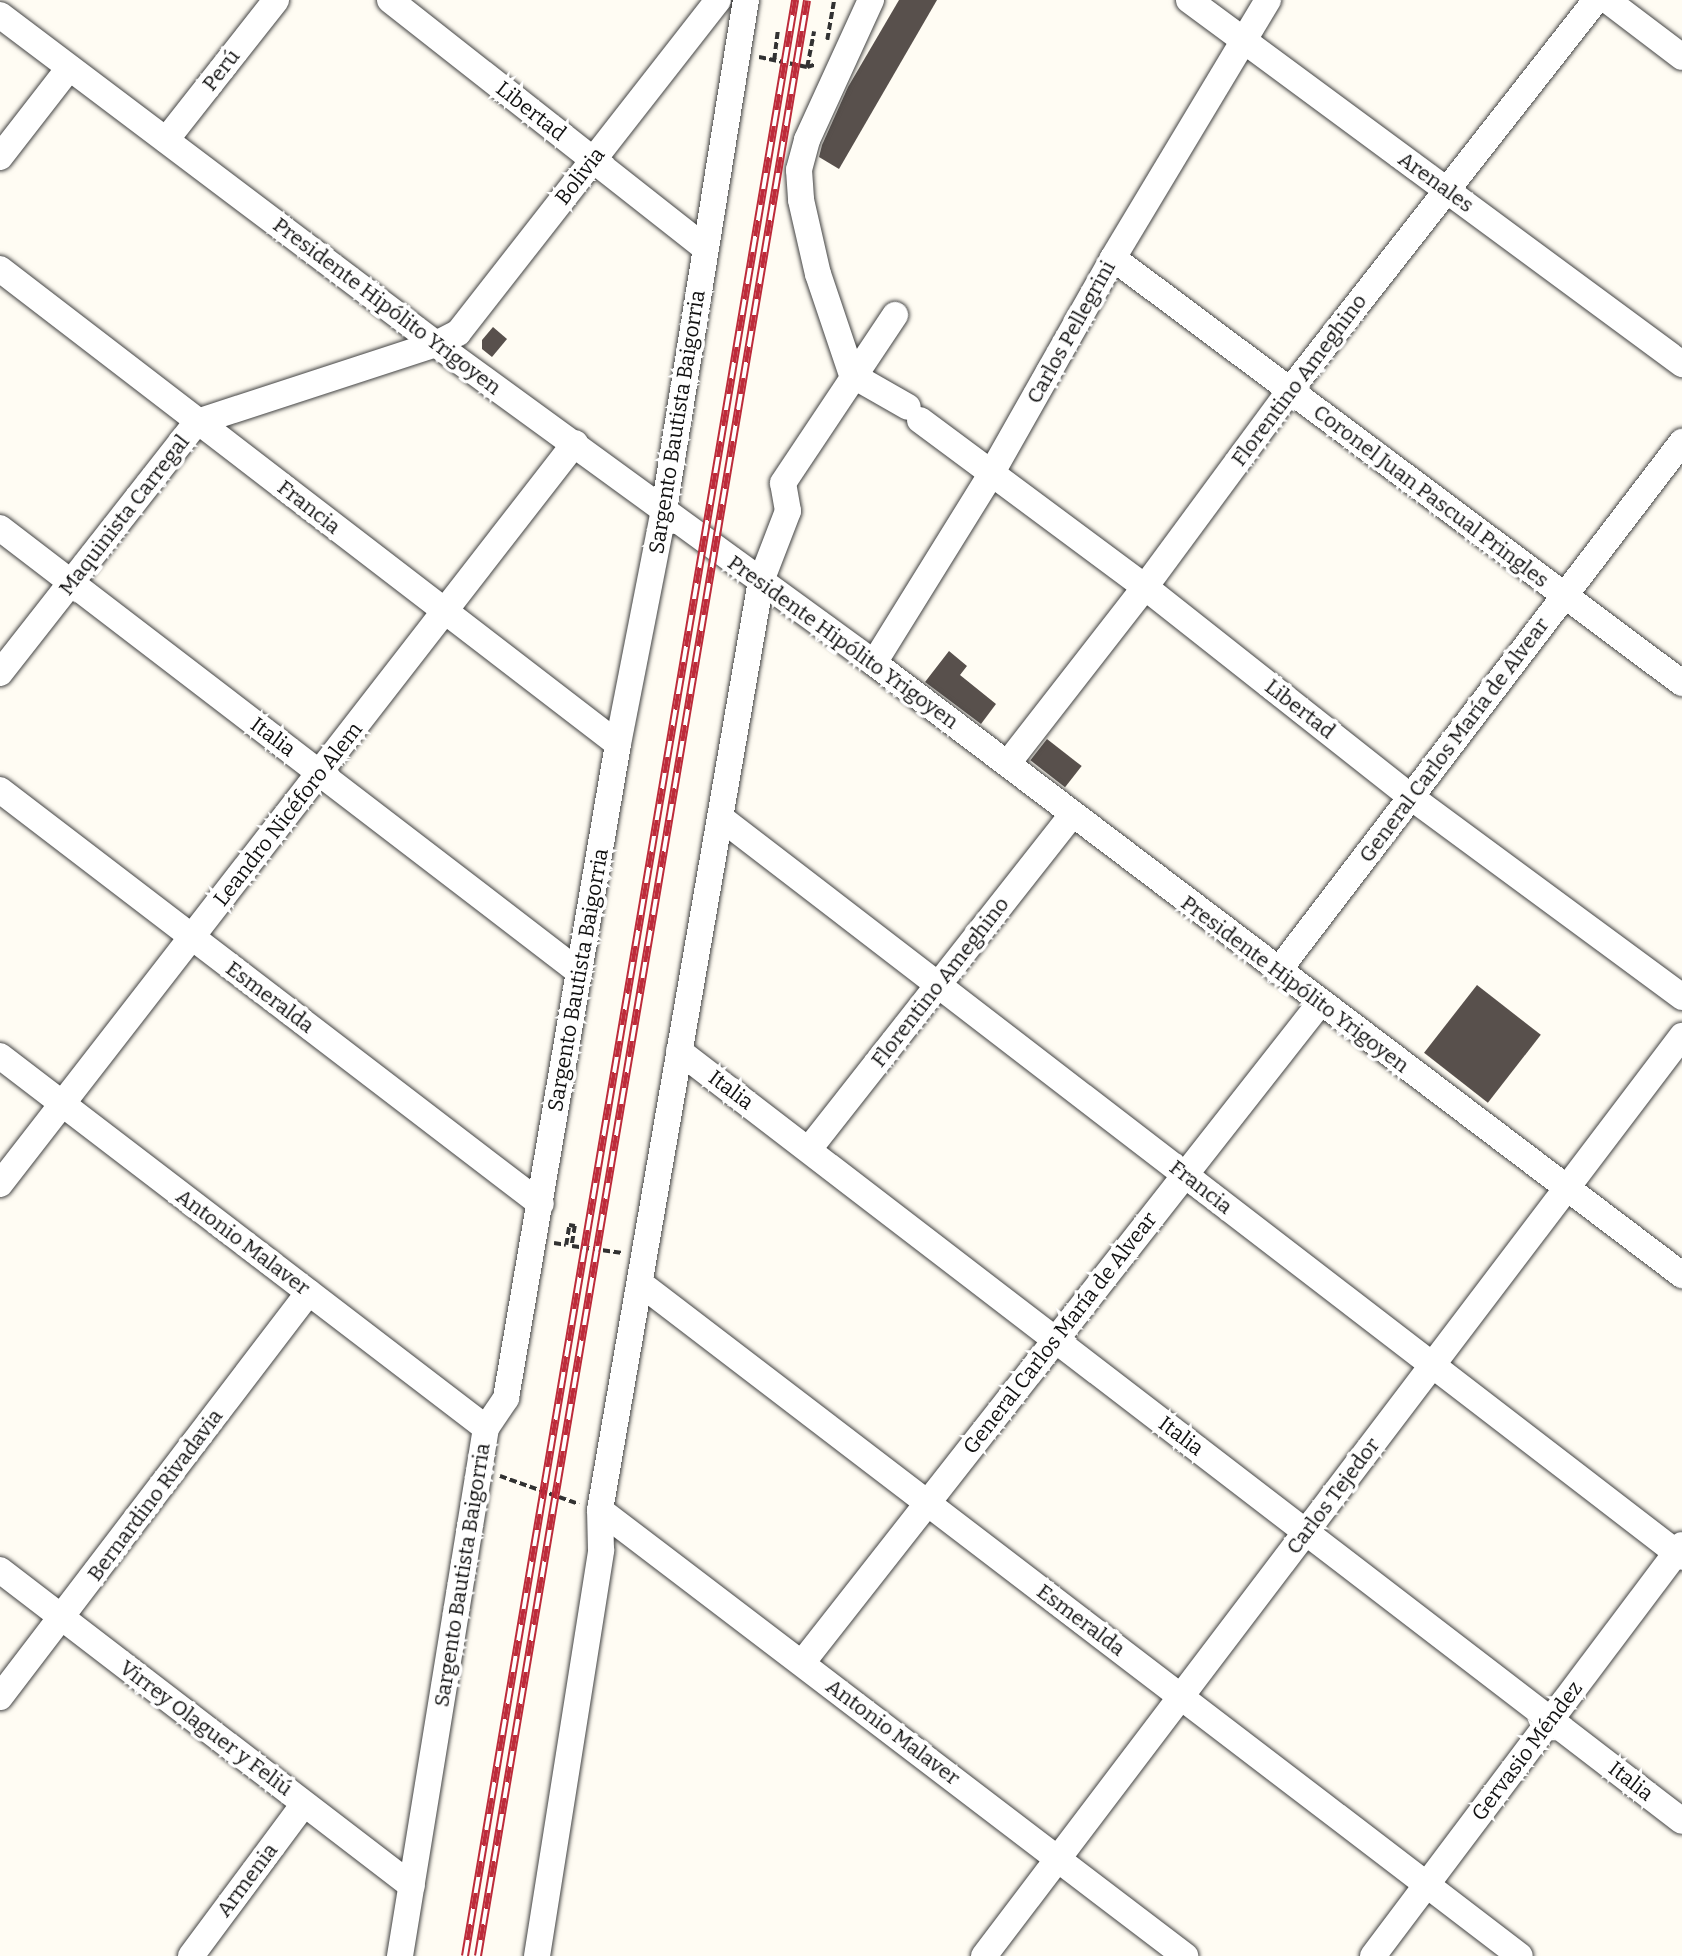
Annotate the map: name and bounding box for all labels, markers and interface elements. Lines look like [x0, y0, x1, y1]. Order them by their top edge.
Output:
street label: Perú [197, 44, 245, 96]
street label: Libertad [491, 76, 571, 146]
street label: Bolivia [550, 142, 610, 210]
street label: Arenales [1393, 146, 1479, 218]
street label: Presidente Hipólito Yrigoyen [268, 212, 506, 400]
street label: Carlos Pellegrini [1021, 256, 1121, 408]
street label: Sargento Bautista Baigorria [644, 288, 710, 556]
street label: Florentino Ameghino [1226, 289, 1372, 471]
street label: Coronel Juan Pascual Pringles [1308, 399, 1554, 593]
street label: Maquinista Carregal [53, 430, 195, 600]
street label: Francia [273, 475, 345, 539]
street label: Presidente Hipólito Yrigoyen [723, 550, 963, 734]
street label: General Carlos María de Alvear [1354, 613, 1554, 867]
street label: Libertad [1260, 674, 1340, 744]
street label: Italia [246, 712, 300, 762]
street label: Leandro Nicéforo Alem [208, 717, 368, 911]
street label: Sargento Bautista Baigorria [542, 847, 614, 1113]
street label: Presidente Hipólito Yrigoyen [1176, 890, 1414, 1078]
street label: Florentino Ameghino [866, 892, 1014, 1072]
street label: Esmeralda [221, 956, 319, 1038]
street label: Italia [704, 1065, 758, 1115]
street label: Francia [1165, 1155, 1237, 1219]
street label: Antonio Malaver [171, 1183, 315, 1301]
street label: General Carlos María de Alvear [958, 1207, 1162, 1459]
street label: Bernardino Rivadavia [82, 1404, 228, 1586]
street label: Italia [1154, 1411, 1208, 1461]
street label: Carlos Tejedor [1281, 1433, 1385, 1559]
street label: Sargento Bautista Baigorria [429, 1441, 495, 1709]
street label: Esmeralda [1032, 1579, 1130, 1661]
street label: Virrey Olaguer y Feliú [115, 1655, 297, 1801]
street label: Antonio Malaver [821, 1673, 965, 1791]
street label: Gervasio Méndez [1466, 1676, 1588, 1826]
street label: Italia [1604, 1756, 1658, 1806]
street label: Armenia [211, 1838, 283, 1922]

